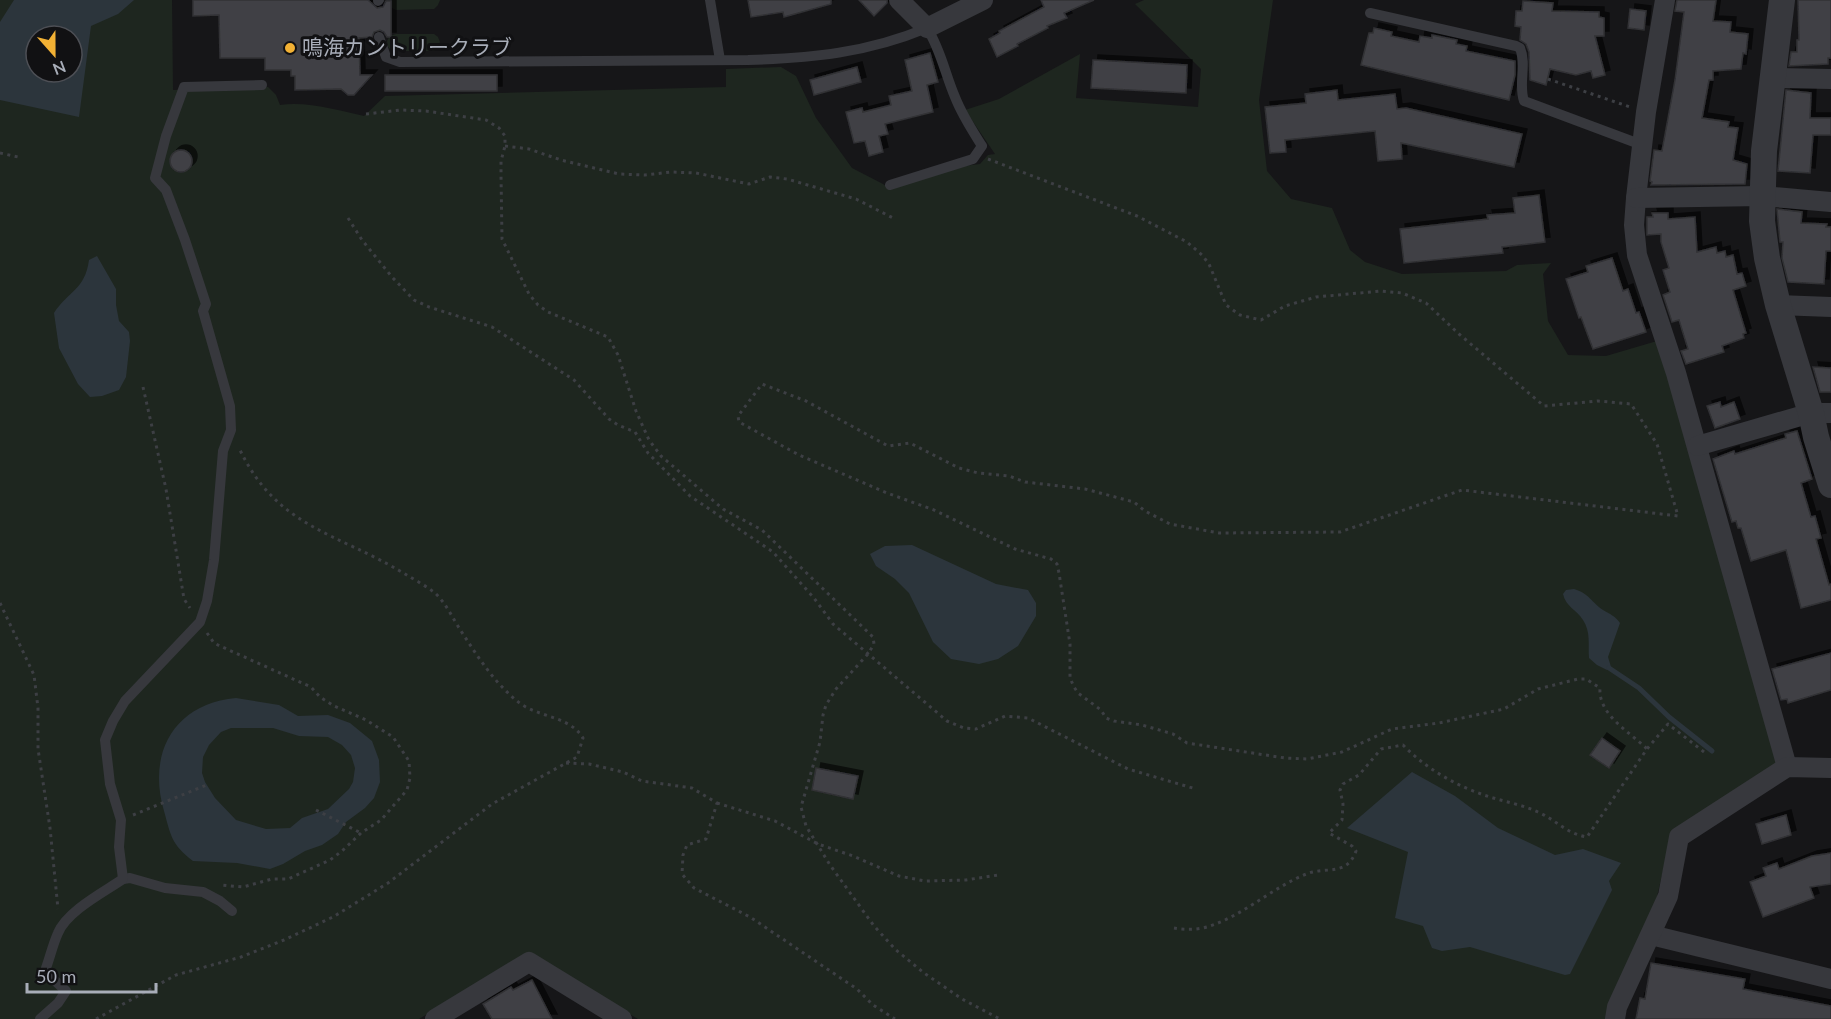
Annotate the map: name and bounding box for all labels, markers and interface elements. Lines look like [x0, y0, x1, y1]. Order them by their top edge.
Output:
north arrow [24, 24, 84, 84]
place label: 鳴海カントリークラブ [302, 34, 512, 59]
marker: 鳴海カントリークラブ [283, 41, 297, 55]
text: N [50, 57, 69, 80]
scale bar [27, 956, 156, 994]
text: 50 m [36, 965, 76, 987]

